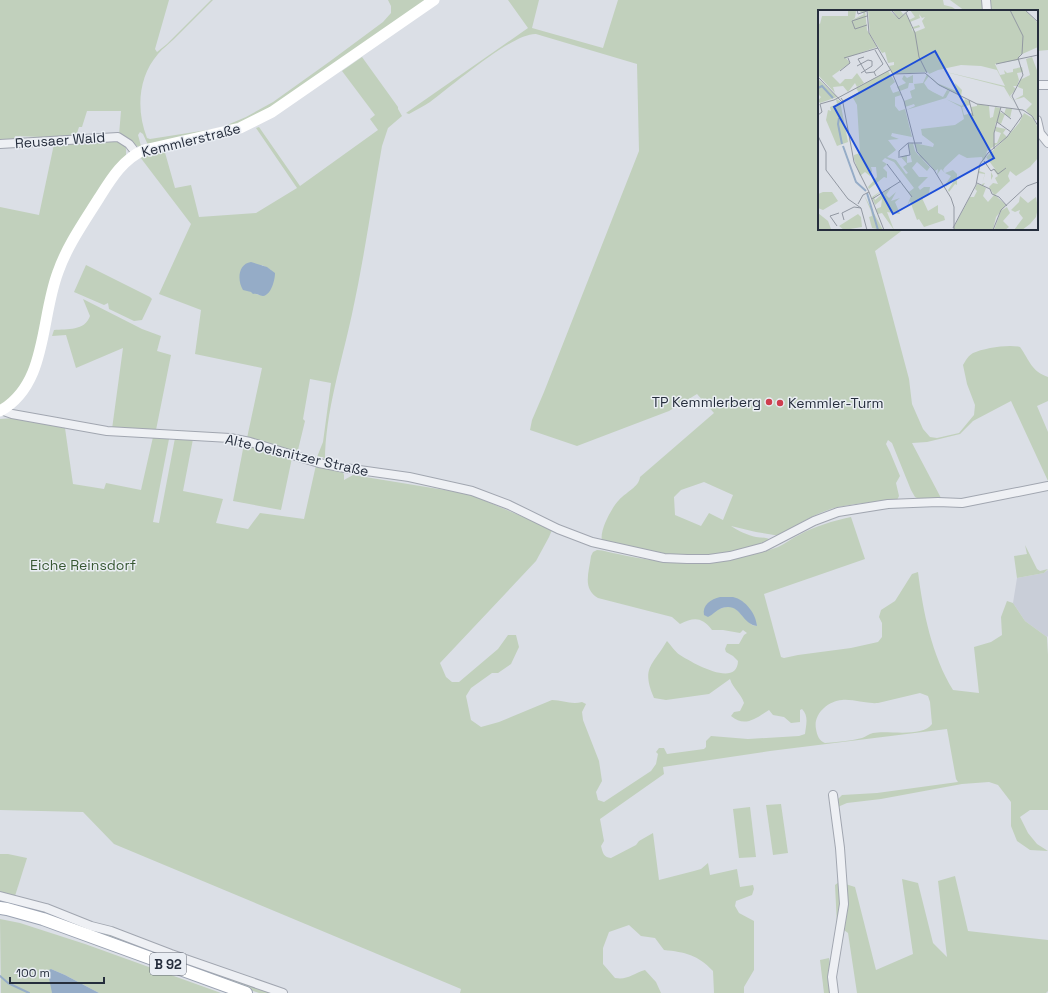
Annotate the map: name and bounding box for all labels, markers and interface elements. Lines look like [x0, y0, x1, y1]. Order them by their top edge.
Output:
inset map [818, 10, 1038, 230]
street label: Kemmlerstraße [140, 119, 242, 161]
street label: Reusaer Wald [14, 128, 106, 152]
place label: TP Kemmlerberg [652, 393, 761, 411]
place label: Kemmler-Turm [788, 394, 884, 412]
marker: TP Kemmlerberg [764, 397, 774, 407]
marker: Kemmler-Turm [775, 398, 785, 408]
street label: Alte Oelsnitzer Straße [224, 430, 370, 480]
park label: Eiche Reinsdorf [30, 556, 136, 574]
road number: B 92 [150, 953, 186, 975]
scale bar [10, 959, 104, 985]
text: 100 m [16, 965, 50, 981]

